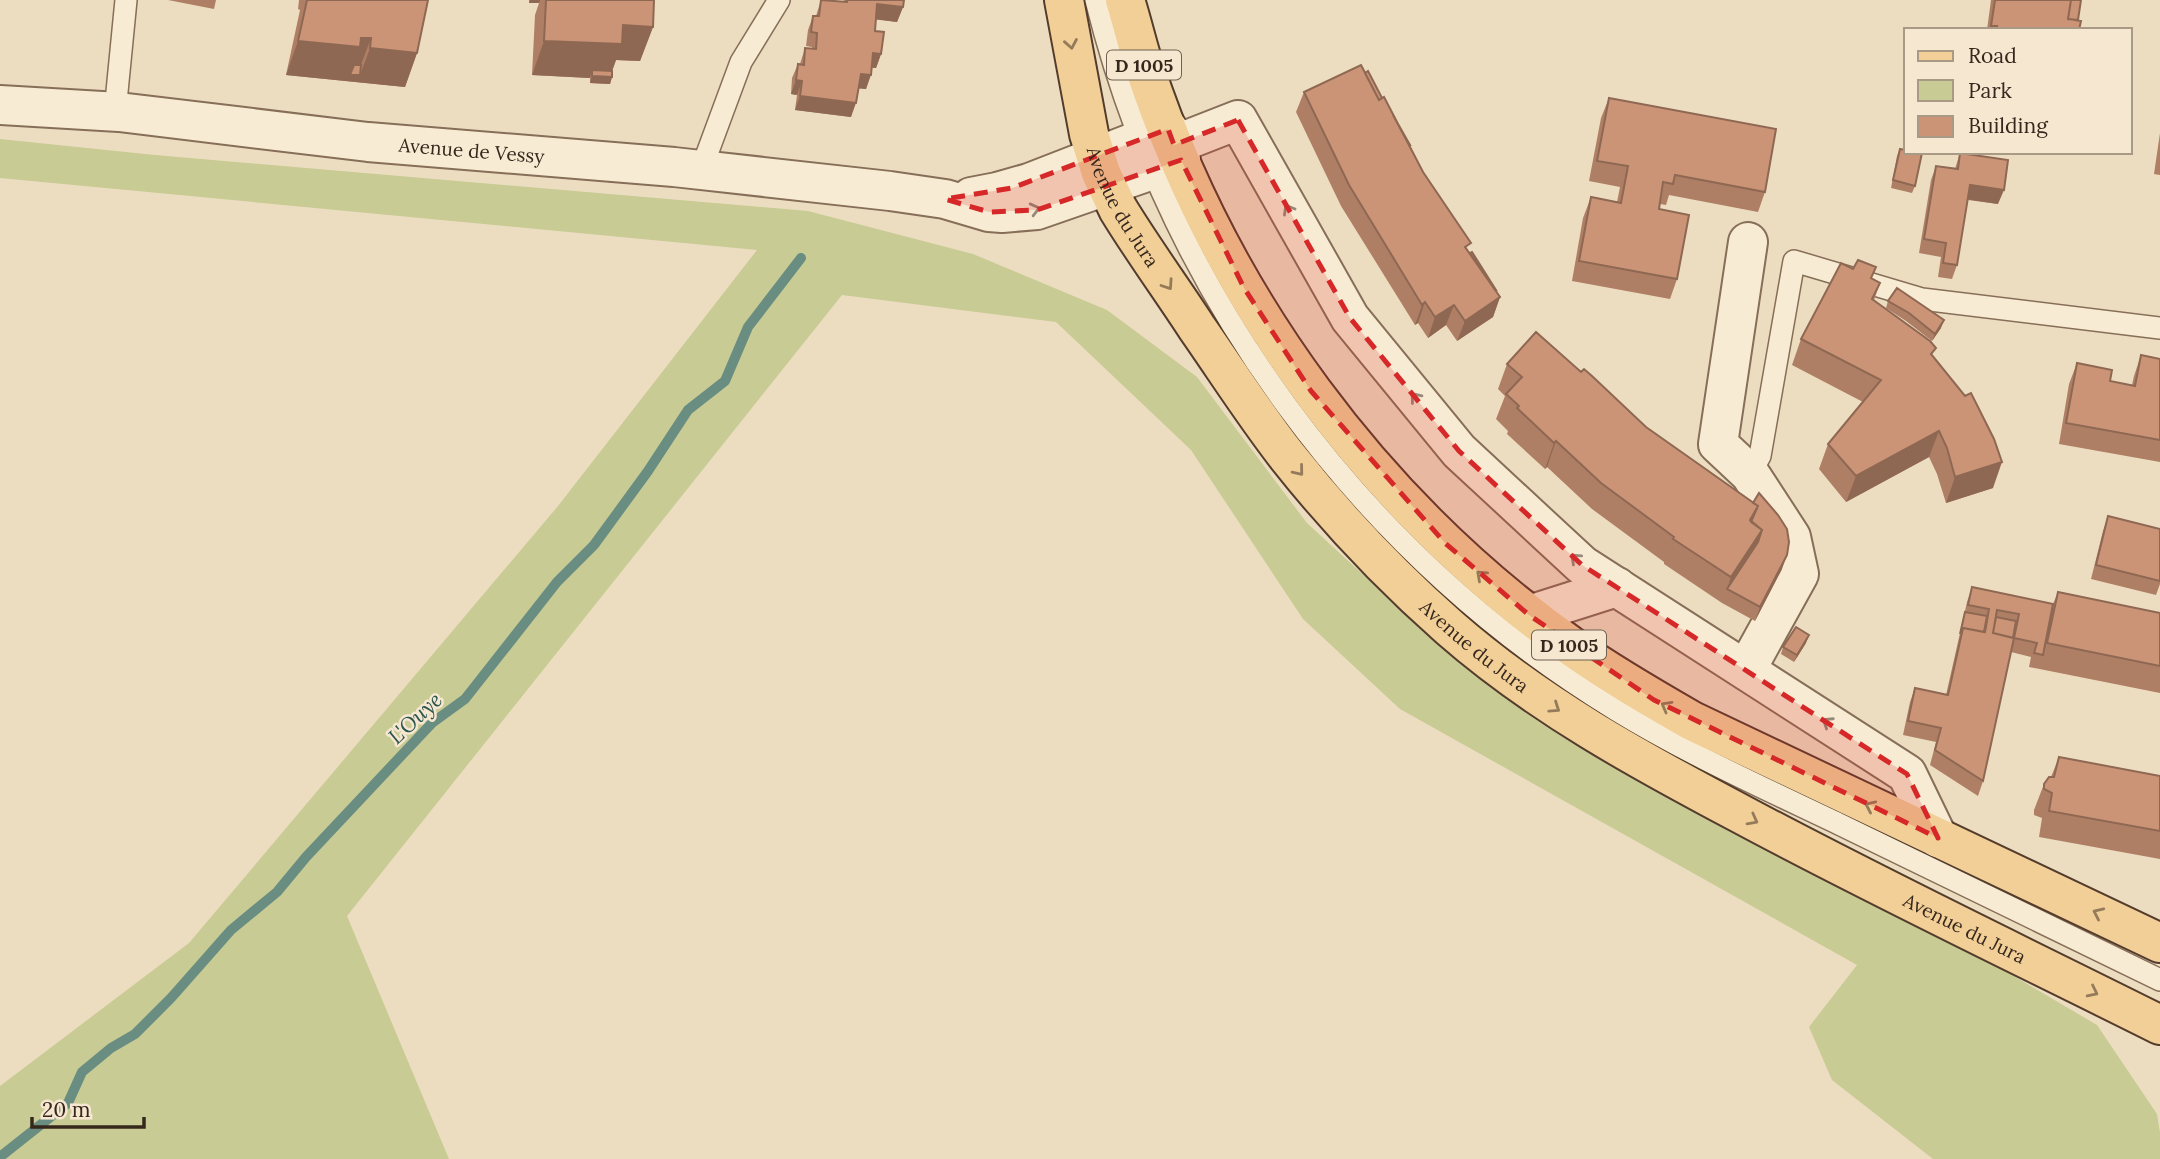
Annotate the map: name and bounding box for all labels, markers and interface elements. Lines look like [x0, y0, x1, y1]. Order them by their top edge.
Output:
legend [1904, 28, 2132, 154]
one-way arrow [1063, 39, 1078, 50]
text: Road [1968, 42, 2017, 69]
road number: D 1005 [1107, 51, 1181, 80]
text: Park [1968, 77, 2012, 104]
text: Building [1968, 112, 2048, 139]
street label: Avenue de Vessy [397, 132, 545, 168]
street label: Avenue du Jura [1081, 143, 1165, 272]
one-way arrow [1029, 203, 1041, 217]
one-way arrow [1283, 204, 1296, 216]
one-way arrow [1160, 277, 1172, 290]
one-way arrow [1410, 393, 1423, 405]
one-way arrow [1291, 463, 1304, 475]
one-way arrow [1570, 554, 1583, 566]
one-way arrow [1476, 571, 1489, 583]
street label: Avenue du Jura [1414, 594, 1534, 698]
road number: D 1005 [1532, 630, 1606, 660]
water label: L'Ouye [382, 686, 448, 750]
one-way arrow [1547, 700, 1560, 712]
one-way arrow [1661, 701, 1673, 714]
one-way arrow [1822, 718, 1835, 731]
one-way arrow [1865, 800, 1877, 814]
one-way arrow [1745, 812, 1758, 826]
street label: Avenue du Jura [1899, 887, 2030, 969]
one-way arrow [2093, 908, 2105, 922]
one-way arrow [2086, 983, 2098, 997]
scale bar [32, 1086, 144, 1130]
text: 20 m [42, 1096, 91, 1123]

